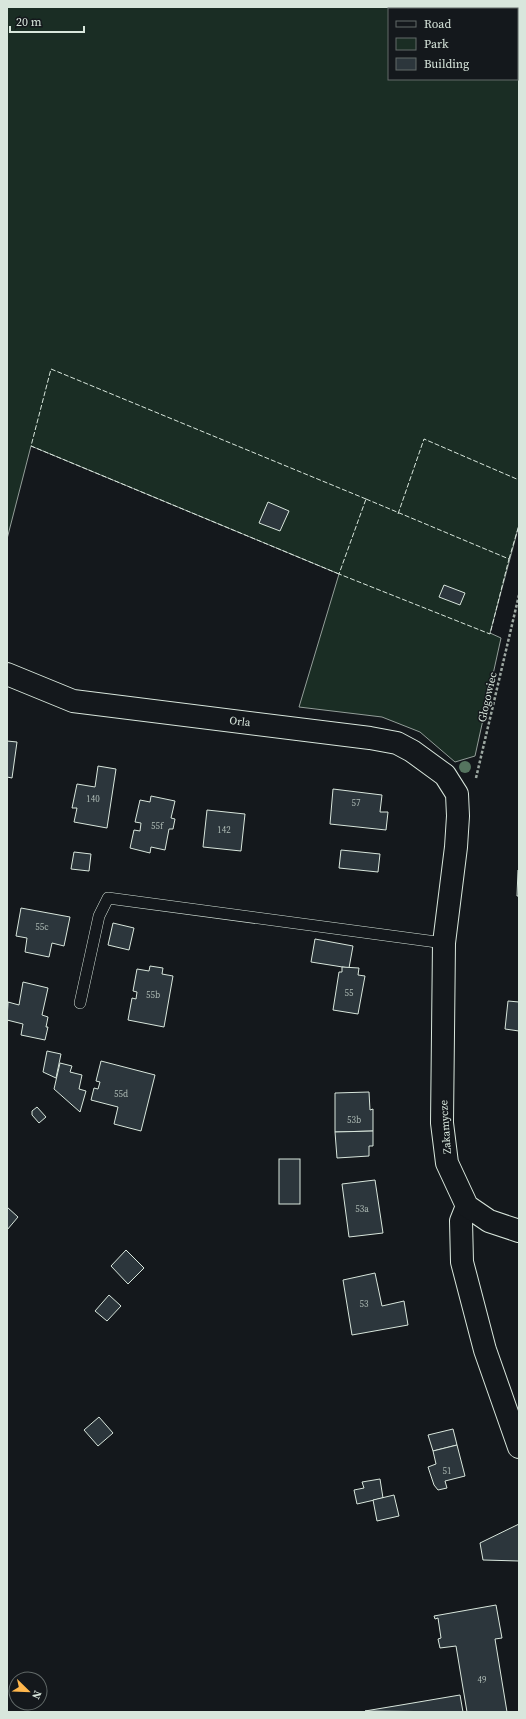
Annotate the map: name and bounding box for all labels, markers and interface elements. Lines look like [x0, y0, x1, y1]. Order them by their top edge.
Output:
scale bar [10, 8, 84, 34]
legend [388, 8, 518, 80]
text: 20 m [16, 14, 42, 30]
text: Road [424, 16, 451, 32]
text: Park [424, 36, 449, 52]
text: Building [424, 56, 469, 72]
street label: Głogowiec [474, 670, 501, 724]
street label: Orla [229, 713, 252, 730]
house number: 140 [86, 793, 100, 805]
house number: 57 [351, 797, 361, 809]
house number: 55f [151, 820, 164, 832]
house number: 142 [217, 824, 231, 836]
house number: 55c [35, 921, 49, 933]
house number: 55 [344, 987, 354, 999]
house number: 55b [146, 989, 160, 1001]
house number: 55d [114, 1088, 128, 1100]
street label: Zakamycze [436, 1099, 455, 1155]
house number: 53b [347, 1114, 361, 1126]
house number: 53a [355, 1203, 369, 1215]
house number: 53 [359, 1298, 369, 1310]
house number: 51 [442, 1465, 452, 1477]
north arrow [8, 1671, 48, 1711]
house number: 49 [477, 1674, 487, 1686]
text: N [28, 1688, 45, 1701]

